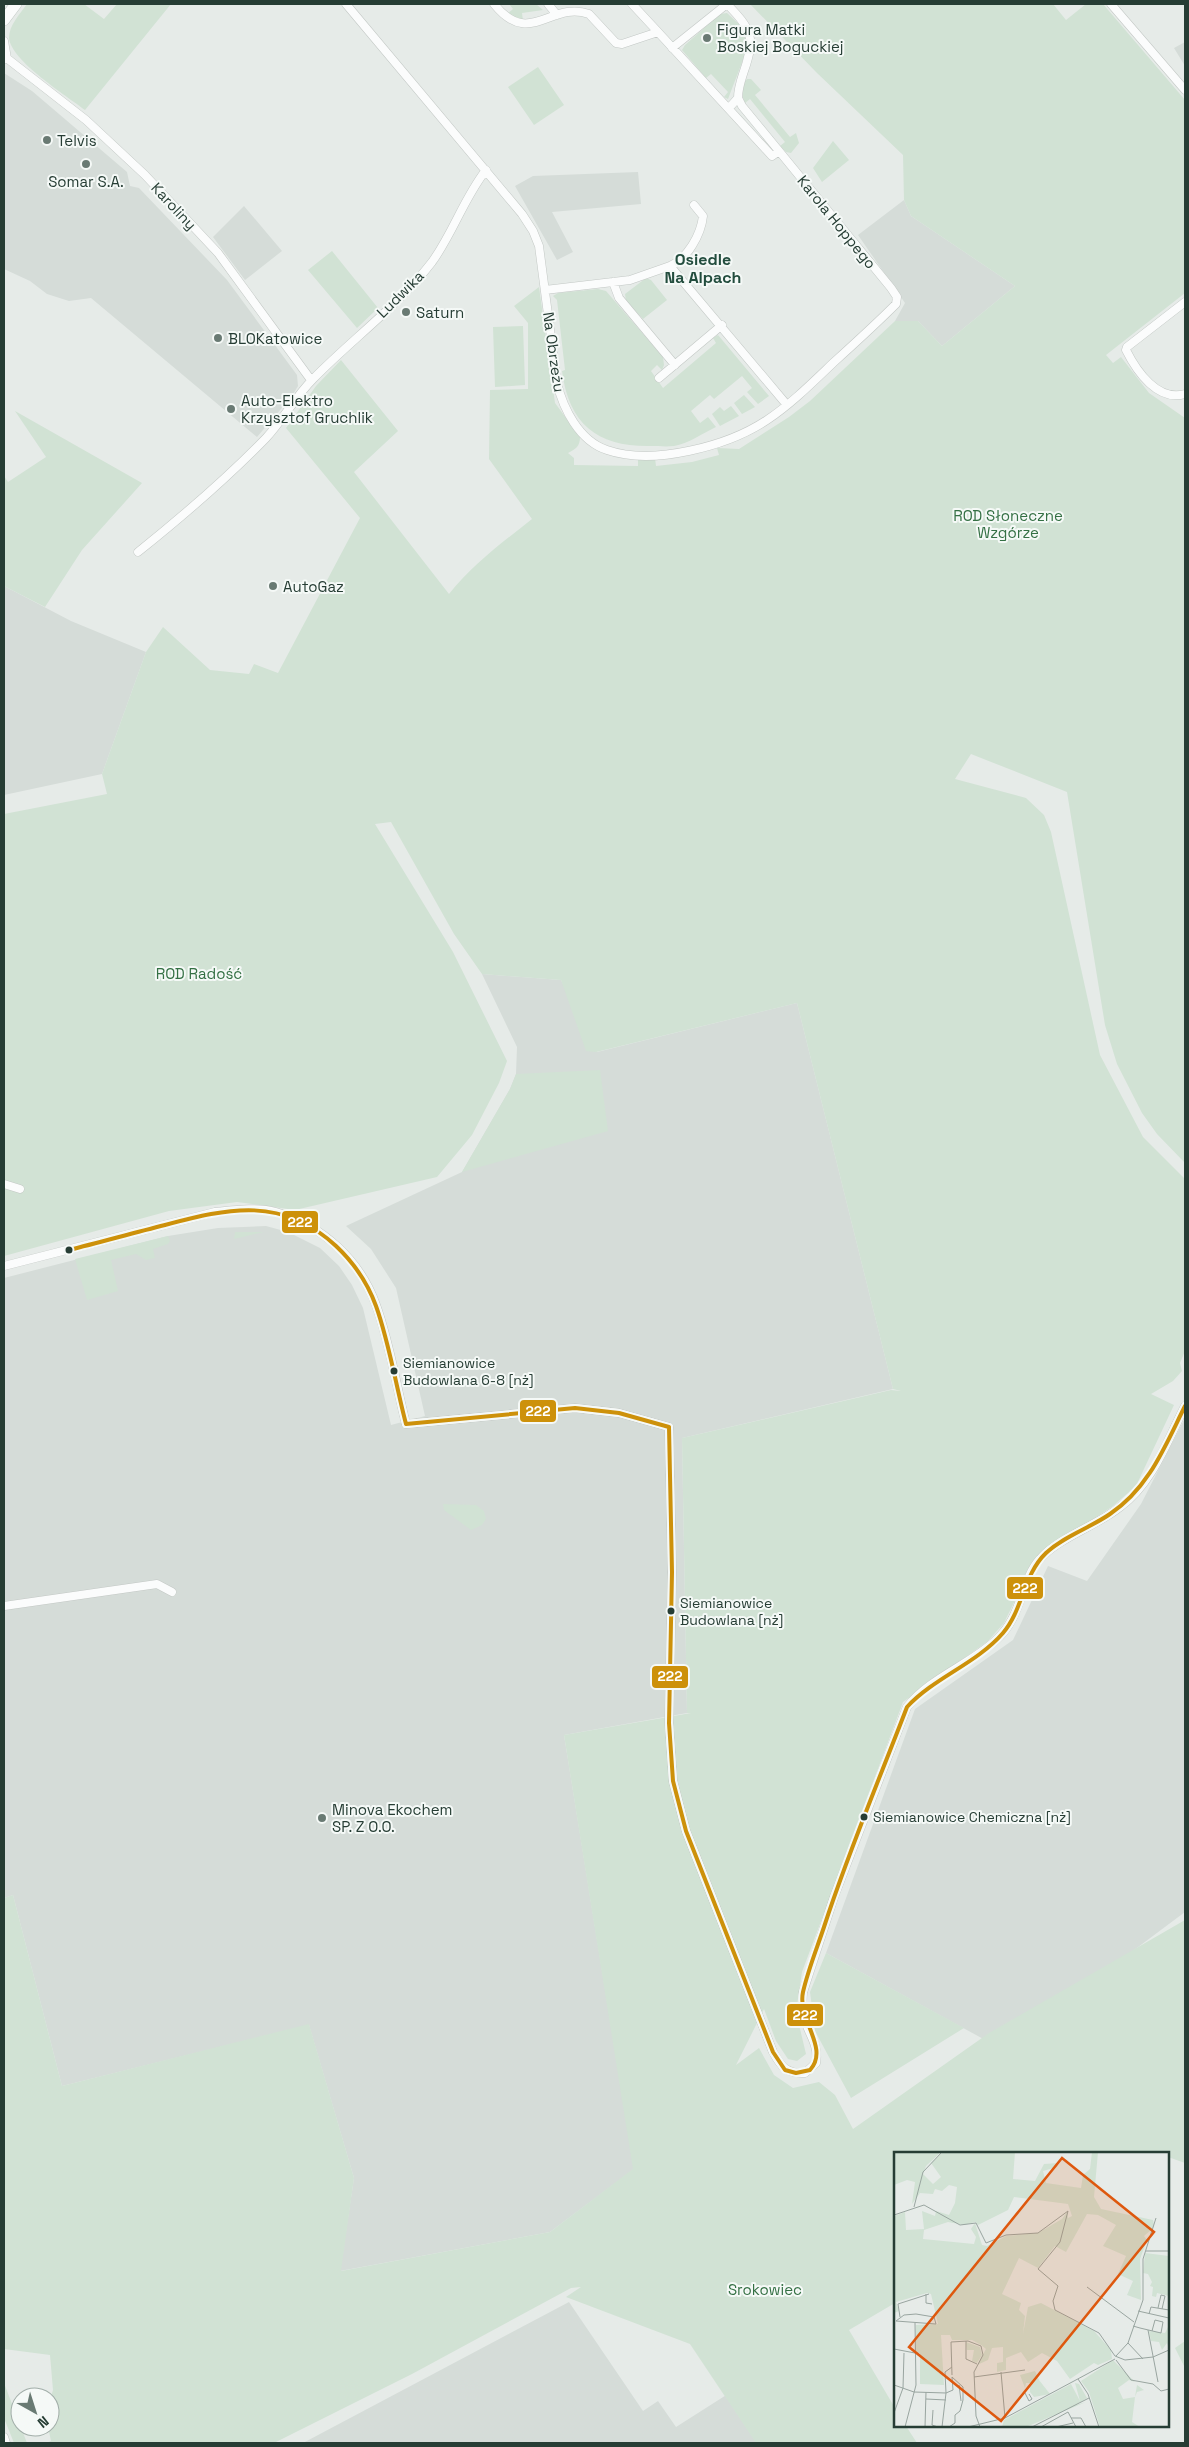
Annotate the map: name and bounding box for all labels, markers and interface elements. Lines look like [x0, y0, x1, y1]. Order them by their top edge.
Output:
place label: Figura Matki Boskiej Boguckiej [717, 20, 844, 56]
marker: Figura Matki Boskiej Boguckiej [701, 32, 713, 44]
place label: Telvis [57, 131, 97, 150]
marker: Telvis [41, 134, 53, 146]
marker: Somar S.A. [80, 158, 92, 170]
street label: Karola Hoppego [793, 171, 881, 273]
place label: Somar S.A. [48, 172, 124, 191]
street label: Karoliny [147, 178, 201, 234]
district label: Osiedle Na Alpach [665, 249, 741, 288]
street label: Ludwika [372, 266, 428, 322]
place label: Saturn [416, 303, 464, 322]
marker: Saturn [400, 306, 412, 318]
street label: Na Obrzeżu [539, 311, 569, 393]
place label: BLOKatowice [228, 329, 323, 348]
marker: BLOKatowice [212, 332, 224, 344]
place label: Auto-Elektro Krzysztof Gruchlik [241, 391, 373, 427]
marker: Auto-Elektro Krzysztof Gruchlik [225, 403, 237, 415]
park label: ROD Słoneczne Wzgórze [953, 506, 1063, 542]
place label: AutoGaz [283, 577, 344, 596]
marker: AutoGaz [267, 580, 279, 592]
park label: ROD Radość [156, 964, 242, 983]
line badge: 222 [281, 1210, 319, 1234]
text: 222 [288, 1213, 312, 1231]
unlabelled marker [64, 1245, 74, 1255]
place label: Siemianowice Budowlana 6-8 [nż] [403, 1354, 534, 1389]
marker: Siemianowice Budowlana 6-8 [nż] [389, 1366, 399, 1376]
line badge: 222 [519, 1399, 557, 1423]
text: 222 [526, 1402, 550, 1420]
line badge: 222 [1006, 1576, 1044, 1600]
text: 222 [1013, 1579, 1037, 1597]
place label: Siemianowice Budowlana [nż] [680, 1594, 784, 1629]
marker: Siemianowice Budowlana [nż] [666, 1606, 676, 1616]
line badge: 222 [651, 1665, 689, 1689]
text: 222 [658, 1667, 682, 1685]
place label: Minova Ekochem SP. Z O.O. [332, 1800, 452, 1836]
place label: Siemianowice Chemiczna [nż] [873, 1808, 1071, 1826]
marker: Minova Ekochem SP. Z O.O. [316, 1812, 328, 1824]
marker: Siemianowice Chemiczna [nż] [859, 1812, 869, 1822]
line badge: 222 [786, 2003, 824, 2027]
text: 222 [793, 2006, 817, 2024]
inset map [894, 2152, 1169, 2427]
park label: Srokowiec [728, 2280, 802, 2299]
north arrow [10, 2387, 60, 2437]
text: N [34, 2412, 52, 2432]

